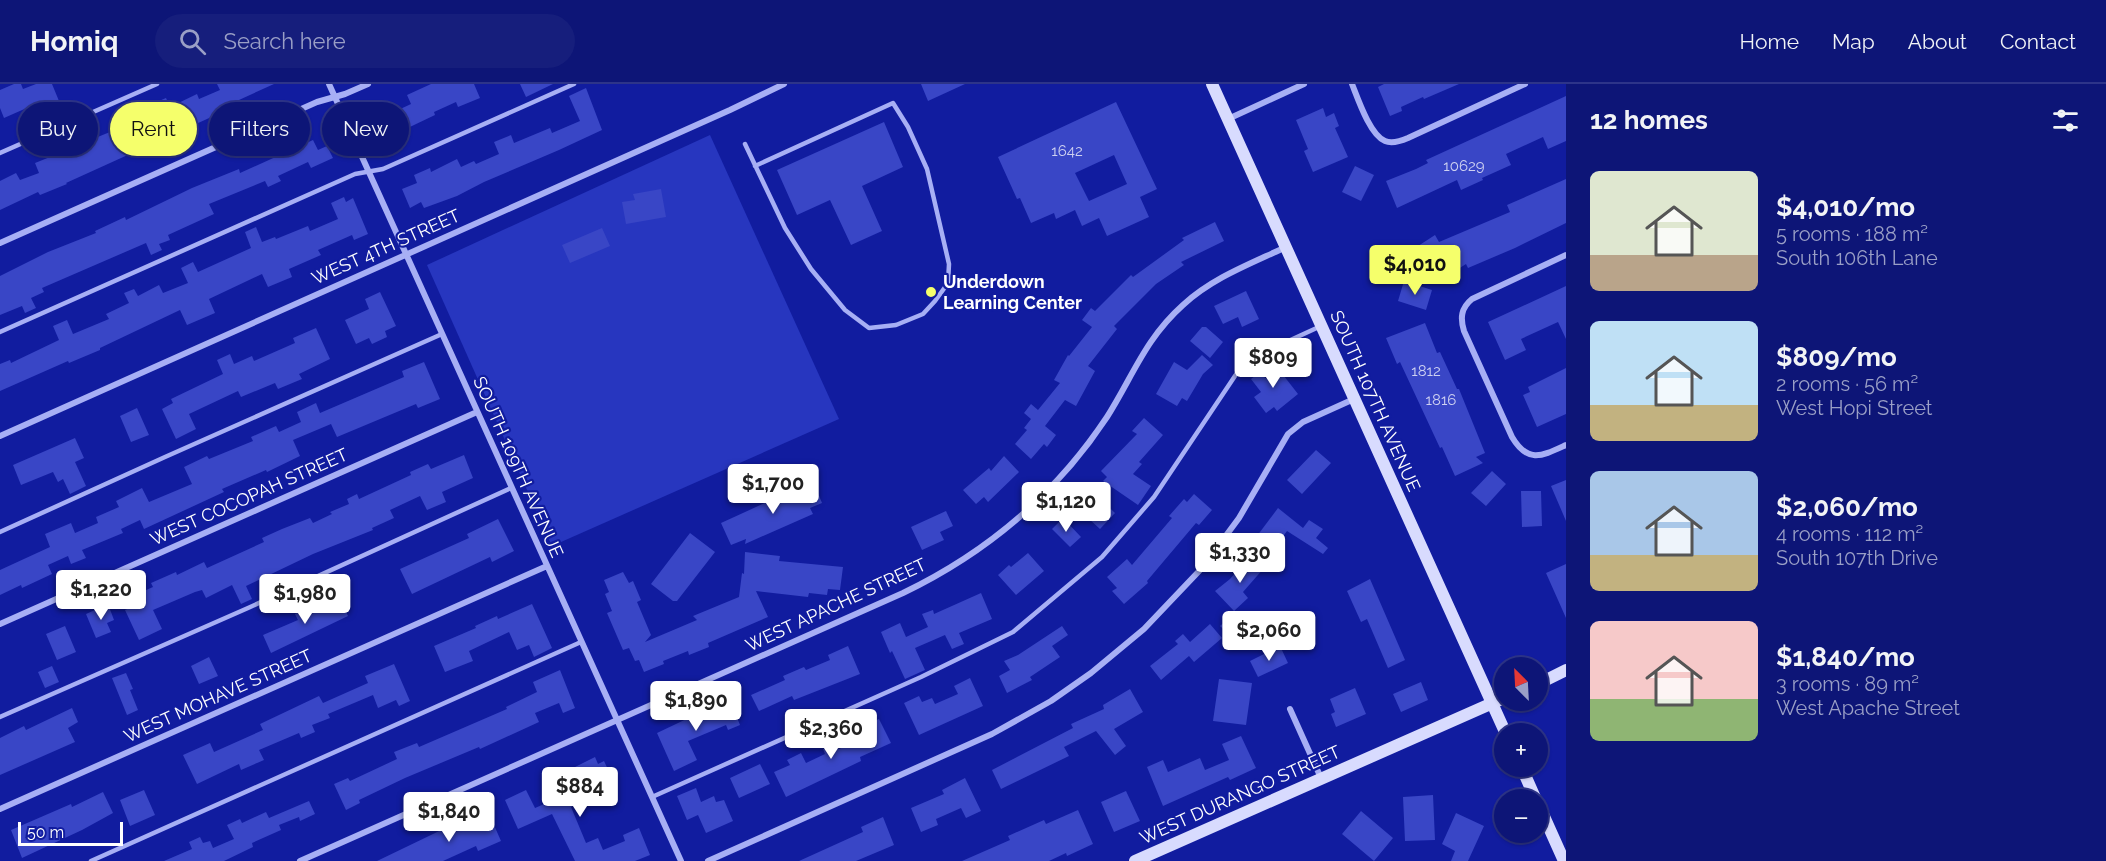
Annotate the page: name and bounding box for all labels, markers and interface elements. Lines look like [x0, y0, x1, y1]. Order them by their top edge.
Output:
search box [155, 14, 575, 68]
text: Homiq [30, 25, 119, 58]
icon: search [176, 25, 209, 58]
text: Search here [224, 28, 346, 54]
text: Home [1740, 29, 1799, 54]
text: Map [1832, 29, 1875, 54]
text: About [1908, 29, 1967, 54]
text: Contact [2000, 29, 2076, 54]
chip: Buy [18, 102, 98, 156]
chip: Rent [110, 102, 197, 156]
chip: Filters [209, 102, 310, 156]
chip: New [322, 102, 409, 156]
icon: filters [2049, 104, 2082, 137]
text: 12 homes [1590, 105, 1708, 135]
house number: 1642 [1051, 142, 1083, 160]
house number: 10629 [1443, 157, 1485, 175]
text: $4,010/mo [1776, 192, 1915, 222]
icon: home [1638, 195, 1710, 267]
street label: WEST 4TH STREET [308, 204, 463, 289]
text: 5 rooms · 188 m² [1776, 222, 1928, 246]
pin: $4,010 [1366, 245, 1464, 296]
text: South 106th Lane [1776, 246, 1938, 270]
text: $4,010 [1383, 252, 1447, 276]
place label: Underdown Learning Center [943, 271, 1082, 313]
marker: Underdown Learning Center [924, 285, 938, 299]
street label: SOUTH 107TH AVENUE [1326, 307, 1425, 495]
pin: $809 [1237, 338, 1309, 389]
text: $809/mo [1776, 342, 1897, 372]
text: $809 [1249, 345, 1297, 369]
icon: home [1638, 345, 1710, 417]
house number: 1812 [1411, 362, 1441, 380]
text: 2 rooms · 56 m² [1776, 372, 1918, 396]
street label: SOUTH 109TH AVENUE [469, 373, 568, 561]
house number: 1816 [1426, 391, 1456, 409]
text: West Hopi Street [1776, 396, 1933, 420]
street label: WEST COCOPAH STREET [147, 443, 351, 550]
pin: $1,700 [724, 464, 822, 515]
text: $1,700 [742, 471, 804, 495]
pin: $1,120 [1017, 482, 1115, 533]
text: $1,120 [1036, 489, 1096, 513]
text: $2,060/mo [1776, 492, 1918, 522]
icon: home [1638, 495, 1710, 567]
text: 4 rooms · 112 m² [1776, 522, 1923, 546]
pin: $1,330 [1191, 533, 1289, 584]
text: $1,330 [1209, 540, 1271, 564]
text: South 107th Drive [1776, 546, 1938, 570]
street label: WEST APACHE STREET [742, 553, 930, 656]
pin: $1,220 [52, 570, 150, 621]
pin: $1,980 [256, 574, 354, 625]
text: $1,220 [70, 577, 132, 601]
text: $1,980 [273, 581, 337, 605]
pin: $2,060 [1220, 611, 1318, 662]
text: $2,060 [1236, 618, 1302, 642]
text: $1,840/mo [1776, 642, 1915, 672]
street label: WEST MOHAVE STREET [120, 645, 315, 747]
icon: home [1638, 645, 1710, 717]
north arrow [1494, 657, 1548, 711]
map controls [1494, 657, 1548, 843]
text: 3 rooms · 89 m² [1776, 672, 1919, 696]
pin: $1,890 [647, 681, 745, 732]
text: $1,890 [664, 688, 728, 712]
text: West Apache Street [1776, 696, 1960, 720]
pin: $2,360 [782, 709, 880, 760]
text: $2,360 [799, 716, 863, 740]
button: + [1494, 723, 1548, 777]
street label: WEST DURANGO STREET [1136, 741, 1343, 848]
pin: $884 [544, 767, 616, 818]
text: $884 [556, 774, 604, 798]
button: − [1494, 789, 1548, 843]
pin: $1,840 [400, 792, 498, 843]
text: $1,840 [418, 799, 480, 823]
scale bar [18, 819, 123, 846]
text: 50 m [27, 823, 64, 842]

